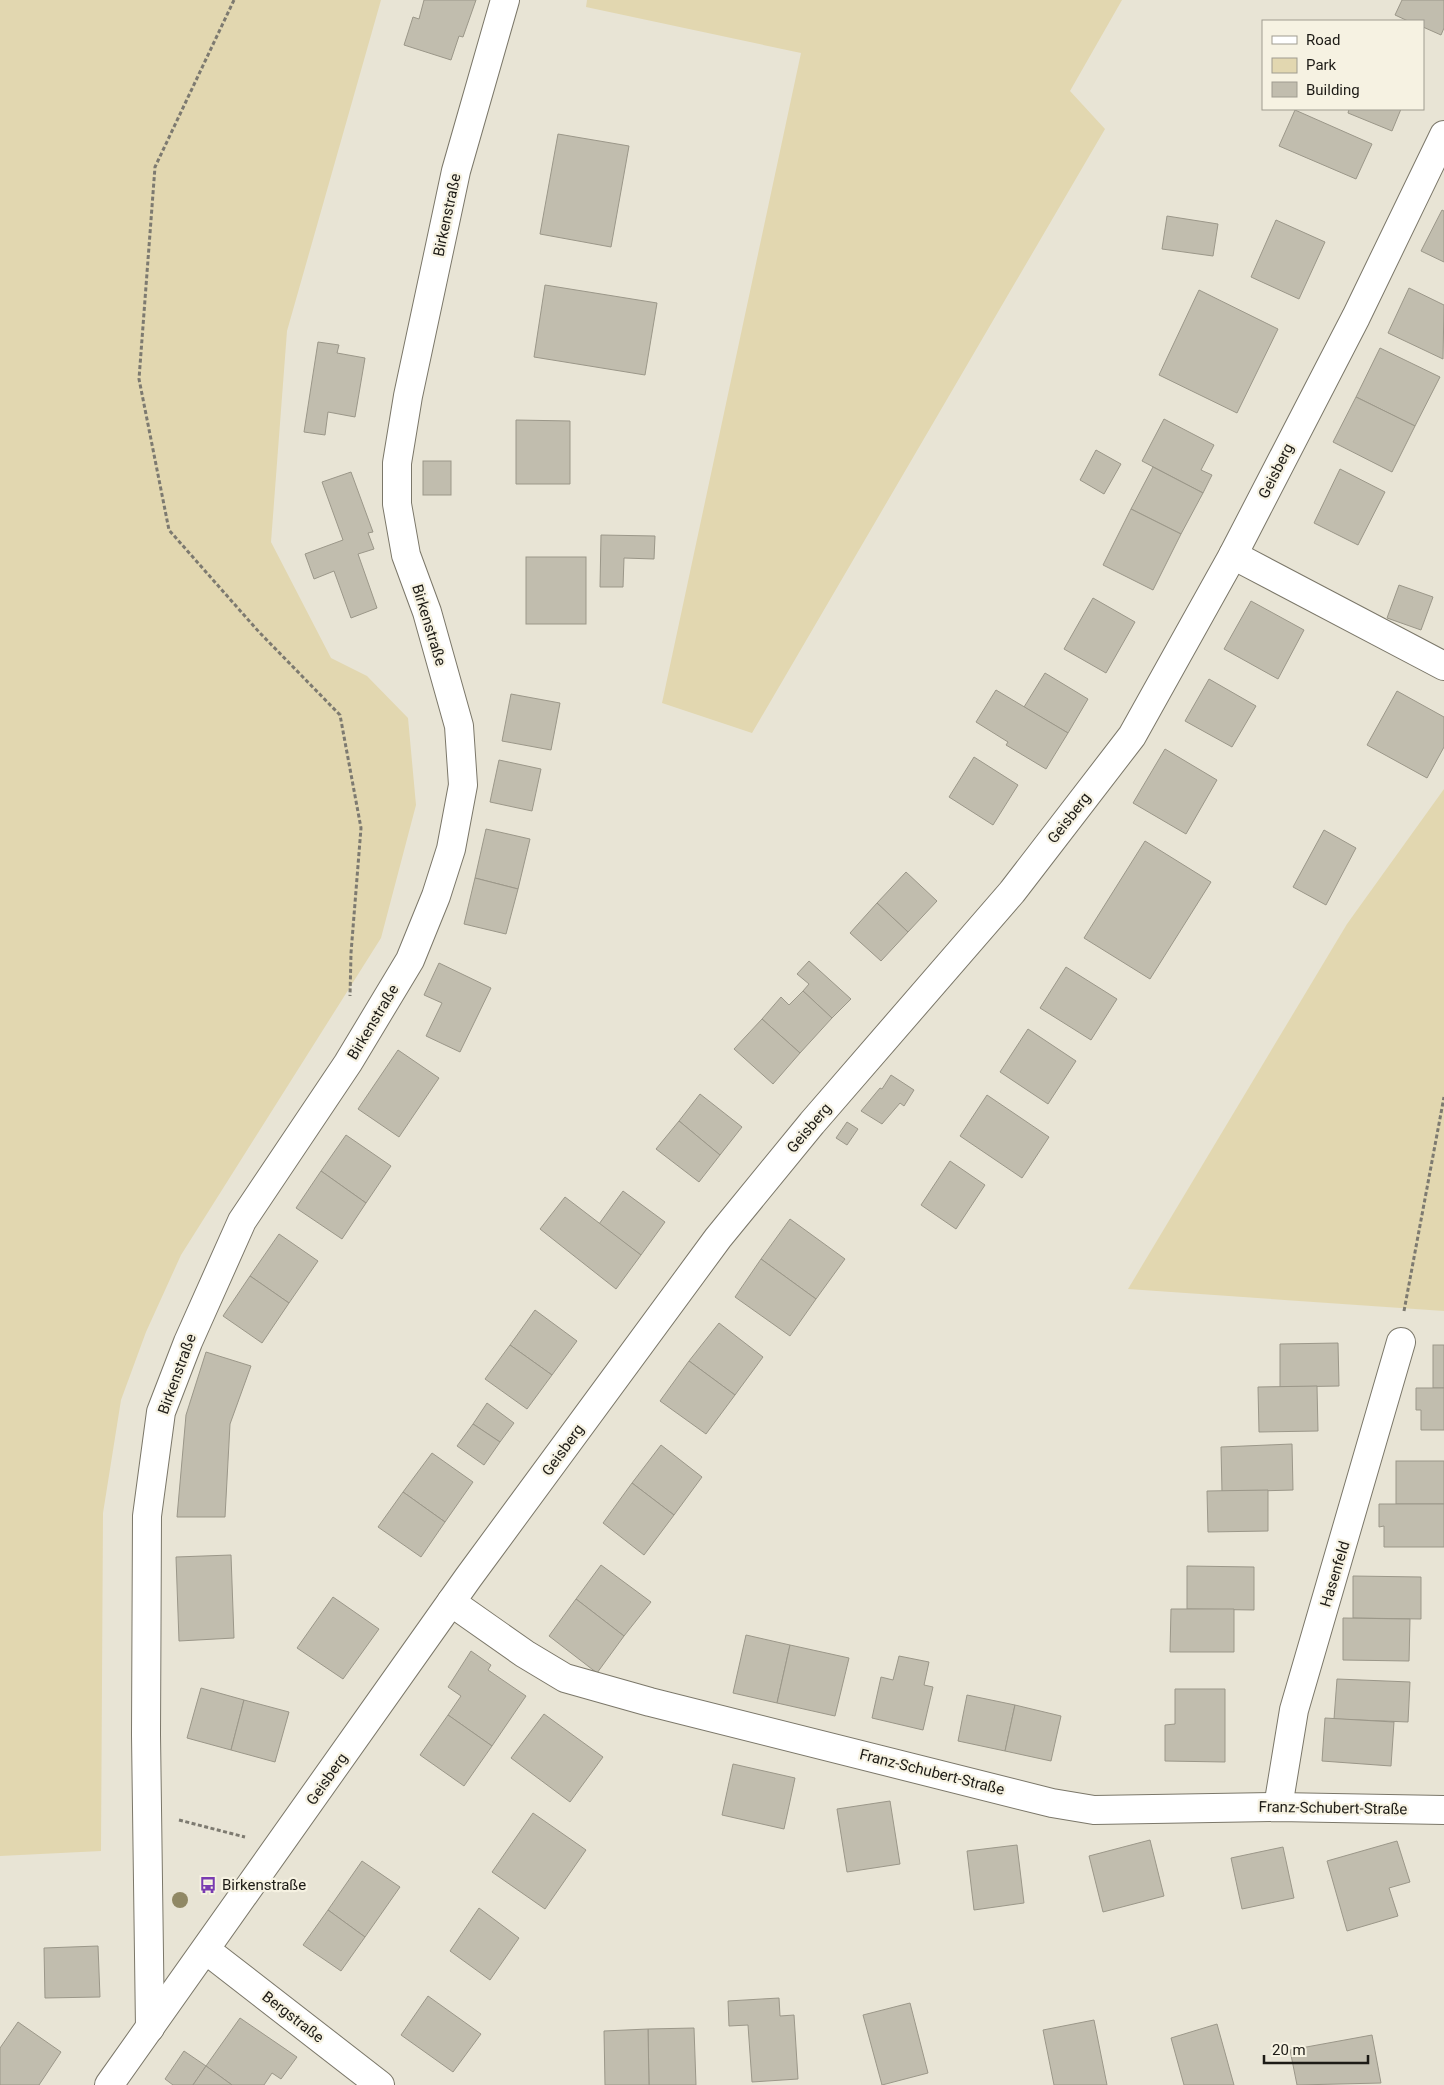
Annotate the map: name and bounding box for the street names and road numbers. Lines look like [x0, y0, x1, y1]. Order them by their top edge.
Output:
street label: Birkenstraße [429, 172, 465, 258]
street label: Geisberg [1255, 440, 1297, 502]
street label: Birkenstraße [408, 582, 450, 668]
street label: Geisberg [1044, 789, 1094, 847]
street label: Birkenstraße [344, 981, 402, 1063]
street label: Geisberg [783, 1099, 835, 1157]
street label: Birkenstraße [154, 1331, 200, 1417]
street label: Geisberg [538, 1421, 588, 1479]
street label: Hasenfeld [1316, 1539, 1354, 1609]
street label: Franz-Schubert-Straße [858, 1745, 1006, 1799]
street label: Geisberg [303, 1750, 351, 1808]
street label: Franz-Schubert-Straße [1258, 1798, 1408, 1818]
street label: Bergstraße [259, 1987, 327, 2047]

